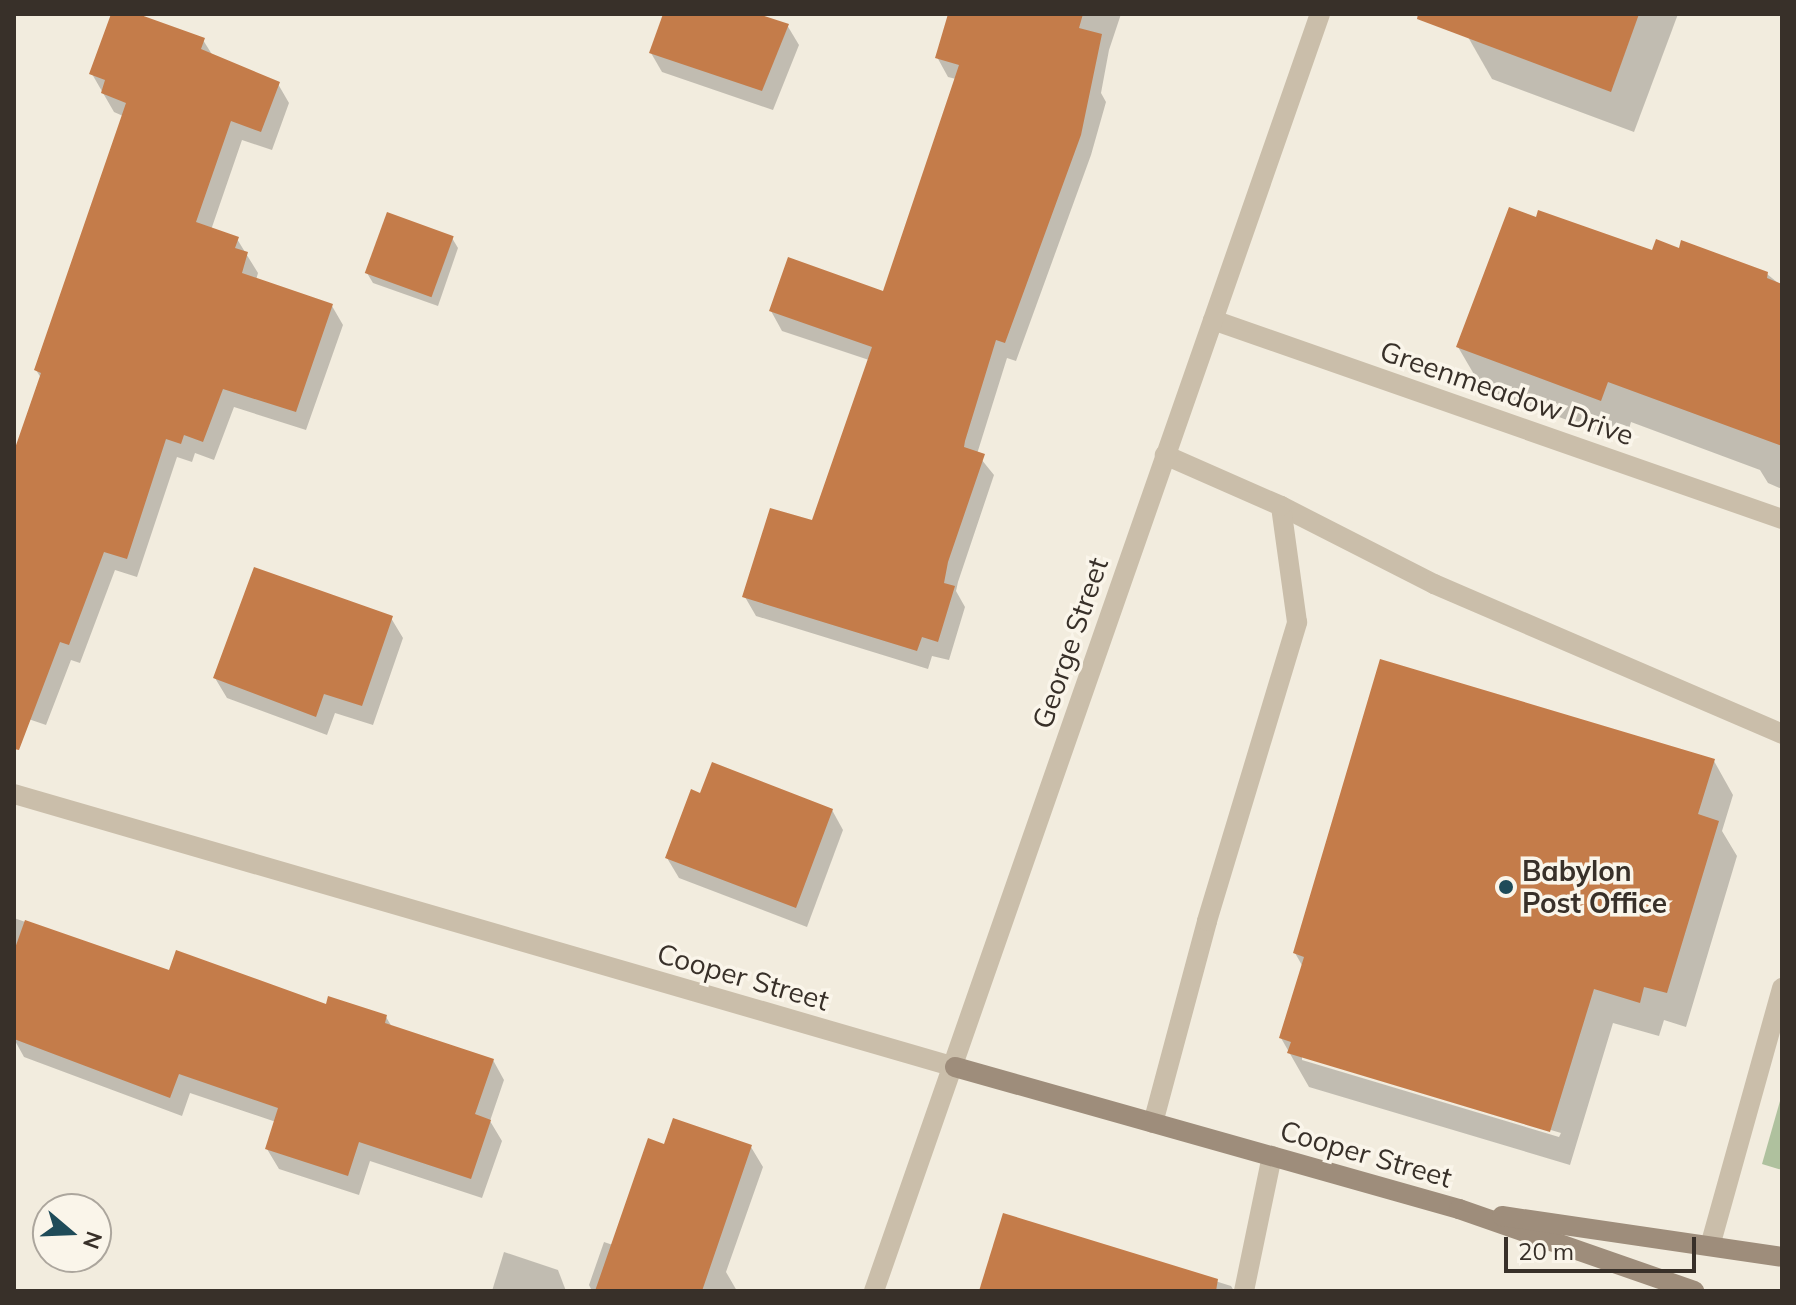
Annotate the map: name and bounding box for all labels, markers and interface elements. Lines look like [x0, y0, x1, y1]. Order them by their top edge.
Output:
street label: Greenmeadow Drive [1376, 334, 1638, 452]
street label: George Street [1025, 553, 1115, 733]
place label: Babylon Post Office [1522, 854, 1667, 920]
marker: Babylon Post Office [1497, 878, 1515, 896]
street label: Cooper Street [653, 936, 833, 1018]
street label: Cooper Street [1276, 1113, 1456, 1195]
north arrow [32, 1193, 112, 1273]
scale bar [1508, 1221, 1700, 1271]
text: N [77, 1228, 109, 1253]
text: 20 m [1518, 1236, 1574, 1266]

